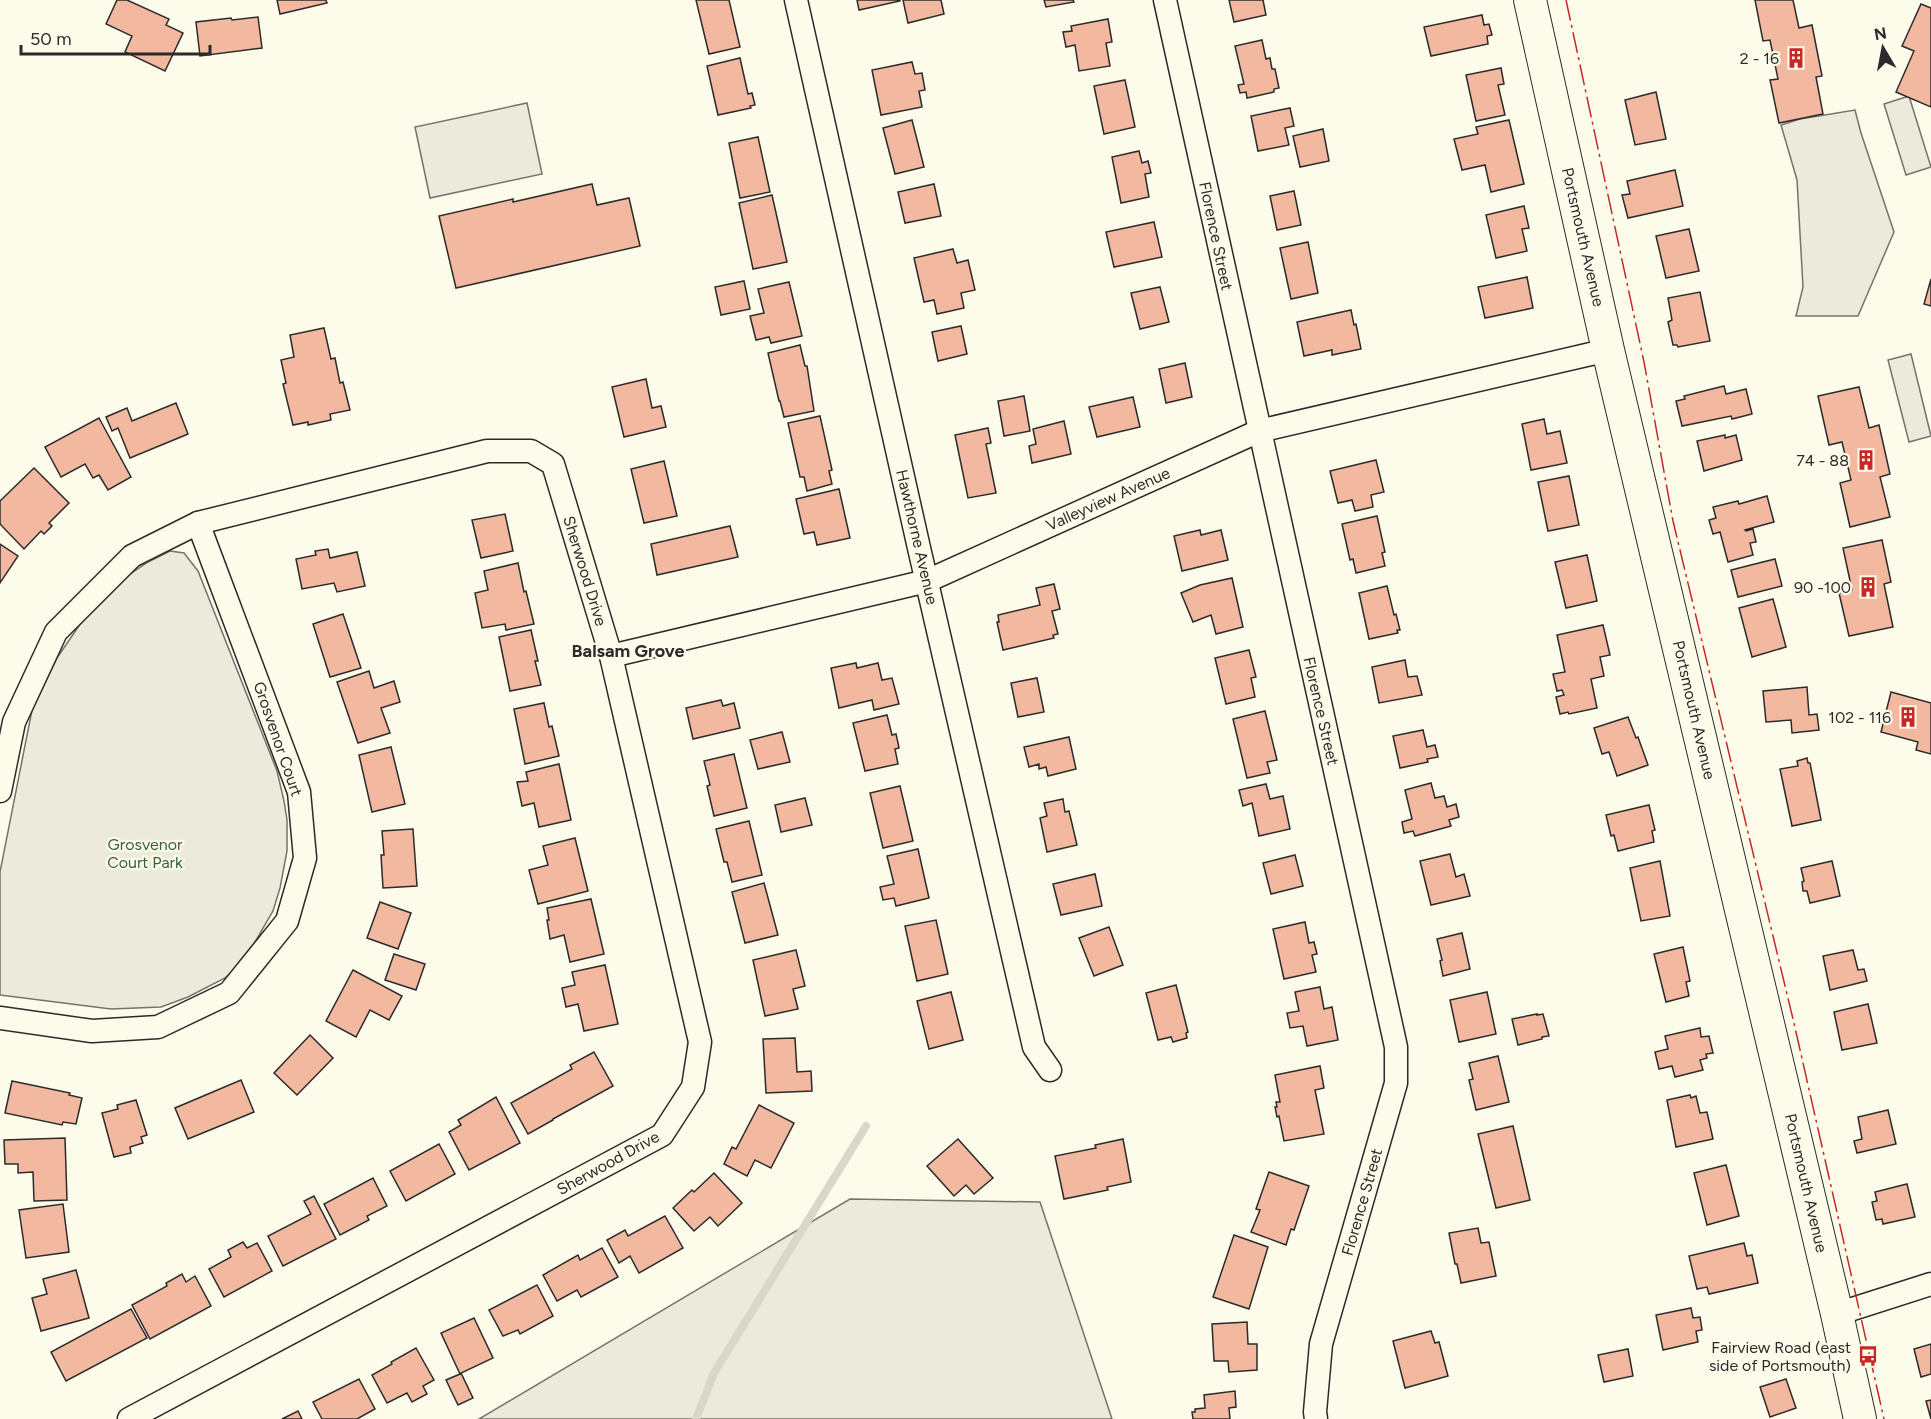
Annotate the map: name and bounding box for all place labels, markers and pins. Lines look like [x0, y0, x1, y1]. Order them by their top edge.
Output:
building icon: 2 - 16 [1784, 46, 1808, 70]
place label: 2 - 16 [1740, 49, 1779, 68]
building icon: 74 - 88 [1854, 448, 1878, 472]
place label: 74 - 88 [1796, 451, 1849, 470]
building icon: 90 -100 [1856, 575, 1880, 599]
place label: 90 -100 [1794, 578, 1851, 597]
building icon: 102 - 116 [1896, 705, 1920, 729]
place label: 102 - 116 [1828, 708, 1891, 727]
place label: Fairview Road (east side of Portsmouth) [1709, 1338, 1851, 1375]
bus stop icon: Fairview Road (east side of Portsmouth) [1856, 1344, 1880, 1368]

